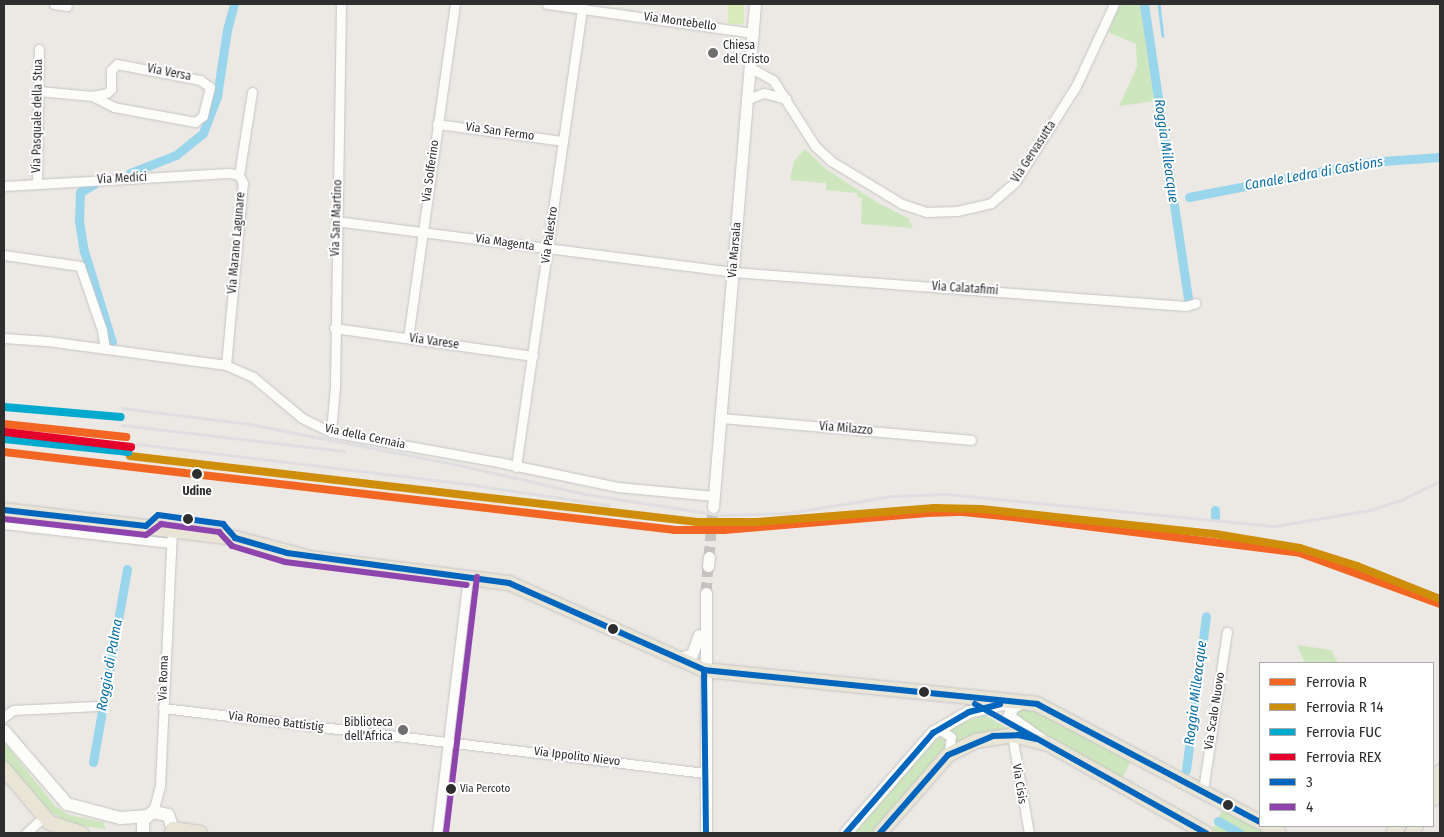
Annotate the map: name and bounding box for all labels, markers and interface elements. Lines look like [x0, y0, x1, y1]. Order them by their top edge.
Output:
street label: Via Montebello [643, 10, 717, 34]
place label: Chiesa del Cristo [723, 39, 770, 67]
marker: Chiesa del Cristo [707, 47, 719, 59]
street label: Via Pasquale della Stua [30, 59, 46, 173]
street label: Via Versa [146, 62, 192, 84]
water label: Roggia Milleacque [1150, 98, 1182, 204]
street label: Via Gervasutta [1009, 118, 1059, 186]
street label: Via San Fermo [465, 120, 535, 144]
street label: Via Solferino [420, 139, 442, 203]
water label: Canale Ledra di Castions [1244, 154, 1384, 194]
street label: Via Medici [97, 171, 147, 187]
street label: Via San Martino [328, 179, 346, 257]
street label: Via Marano Lagunare [225, 191, 249, 295]
street label: Via Palestro [539, 206, 561, 264]
street label: Via Marsala [725, 221, 745, 279]
street label: Via Magenta [475, 232, 535, 254]
street label: Via Calatafimi [931, 279, 999, 299]
street label: Via Varese [408, 331, 460, 353]
street label: Via Milazzo [818, 419, 874, 439]
street label: Via della Cernaia [323, 421, 407, 453]
marker: Udine [188, 465, 206, 483]
place label: Udine [182, 485, 212, 499]
unlabelled marker [183, 514, 193, 524]
water label: Roggia di Palma [94, 618, 126, 712]
unlabelled marker [608, 624, 618, 634]
water label: Roggia Milleacque [1181, 640, 1211, 746]
street label: Via Roma [156, 655, 172, 701]
legend [1259, 662, 1434, 827]
street label: Via Scalo Nuovo [1202, 671, 1228, 751]
text: Ferrovia R [1306, 673, 1367, 691]
unlabelled marker [919, 687, 929, 697]
text: Ferrovia R 14 [1306, 698, 1383, 716]
street label: Via Romeo Battistig [228, 709, 324, 735]
place label: Biblioteca dell'Africa [344, 716, 393, 744]
text: Ferrovia FUC [1306, 723, 1382, 741]
marker: Biblioteca dell'Africa [397, 724, 409, 736]
street label: Via Ippolito Nievo [533, 745, 621, 769]
text: Ferrovia REX [1306, 748, 1381, 766]
street label: Via Cisis [1009, 763, 1029, 805]
text: 3 [1306, 773, 1313, 791]
place label: Via Percoto [460, 782, 510, 796]
marker: Via Percoto [446, 784, 456, 794]
text: 4 [1306, 798, 1313, 816]
unlabelled marker [1223, 800, 1233, 810]

